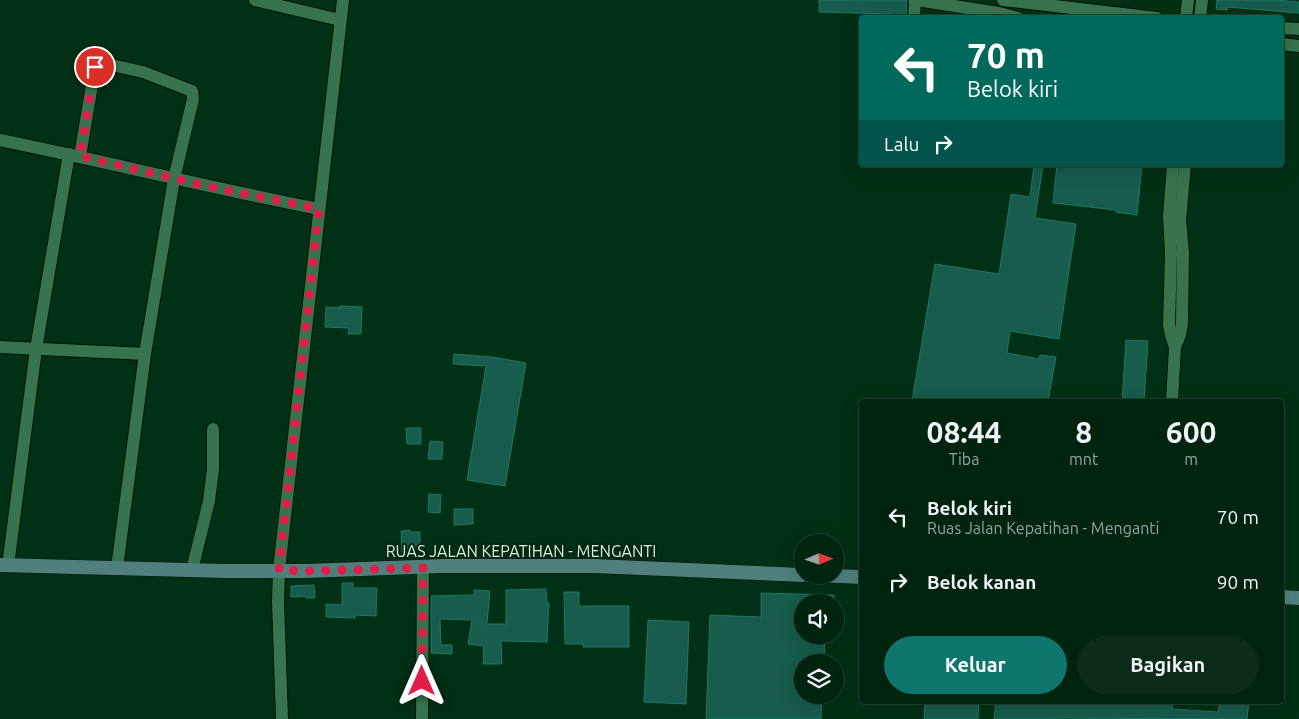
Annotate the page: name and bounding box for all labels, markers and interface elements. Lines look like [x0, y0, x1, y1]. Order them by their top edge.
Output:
icon: left [884, 35, 949, 100]
text: 70 m [967, 35, 1045, 75]
pin [74, 46, 116, 88]
icon: arrive [81, 53, 109, 81]
text: Belok kiri [967, 76, 1058, 101]
icon: right [929, 130, 957, 158]
text: Lalu [884, 133, 919, 155]
text: 08:44 [926, 415, 1002, 449]
text: 8 [1075, 415, 1092, 449]
text: 600 [1166, 415, 1217, 449]
text: Tiba [949, 450, 979, 468]
text: mnt [1069, 450, 1098, 468]
text: m [1184, 450, 1198, 468]
text: Belok kiri [927, 497, 1012, 519]
icon: left [884, 503, 912, 531]
text: 70 m [1217, 506, 1259, 528]
text: Ruas Jalan Kepatihan - Menganti [927, 519, 1159, 537]
north arrow [794, 534, 844, 584]
map controls [794, 534, 844, 704]
street label: RUAS JALAN KEPATIHAN - MENGANTI [386, 542, 656, 560]
icon: right [884, 568, 912, 596]
text: Belok kanan [927, 571, 1036, 593]
text: 90 m [1217, 571, 1259, 593]
button: sound [794, 594, 844, 644]
button: Keluar [884, 636, 1067, 694]
button: Bagikan [1077, 636, 1259, 694]
position arrow [395, 654, 447, 706]
button: layers [794, 654, 844, 704]

